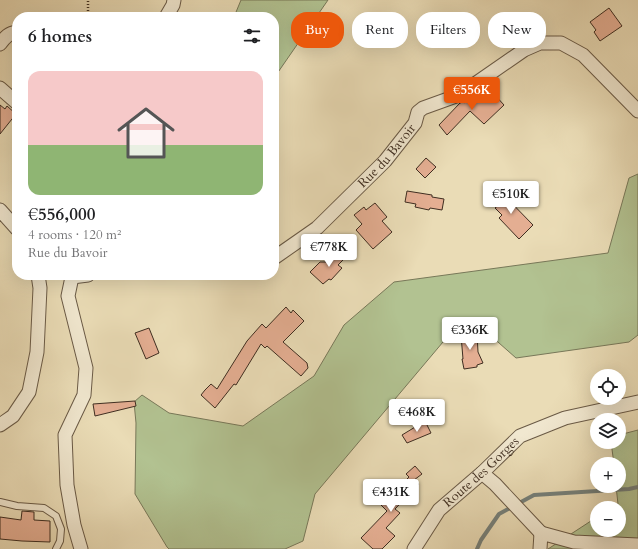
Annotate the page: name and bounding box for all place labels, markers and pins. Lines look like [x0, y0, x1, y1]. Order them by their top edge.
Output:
pin: €556K [444, 77, 500, 111]
pin: €510K [483, 181, 539, 215]
pin: €778K [301, 234, 357, 268]
pin: €336K [442, 317, 498, 351]
pin: €468K [389, 399, 445, 433]
pin: €431K [363, 479, 419, 513]

